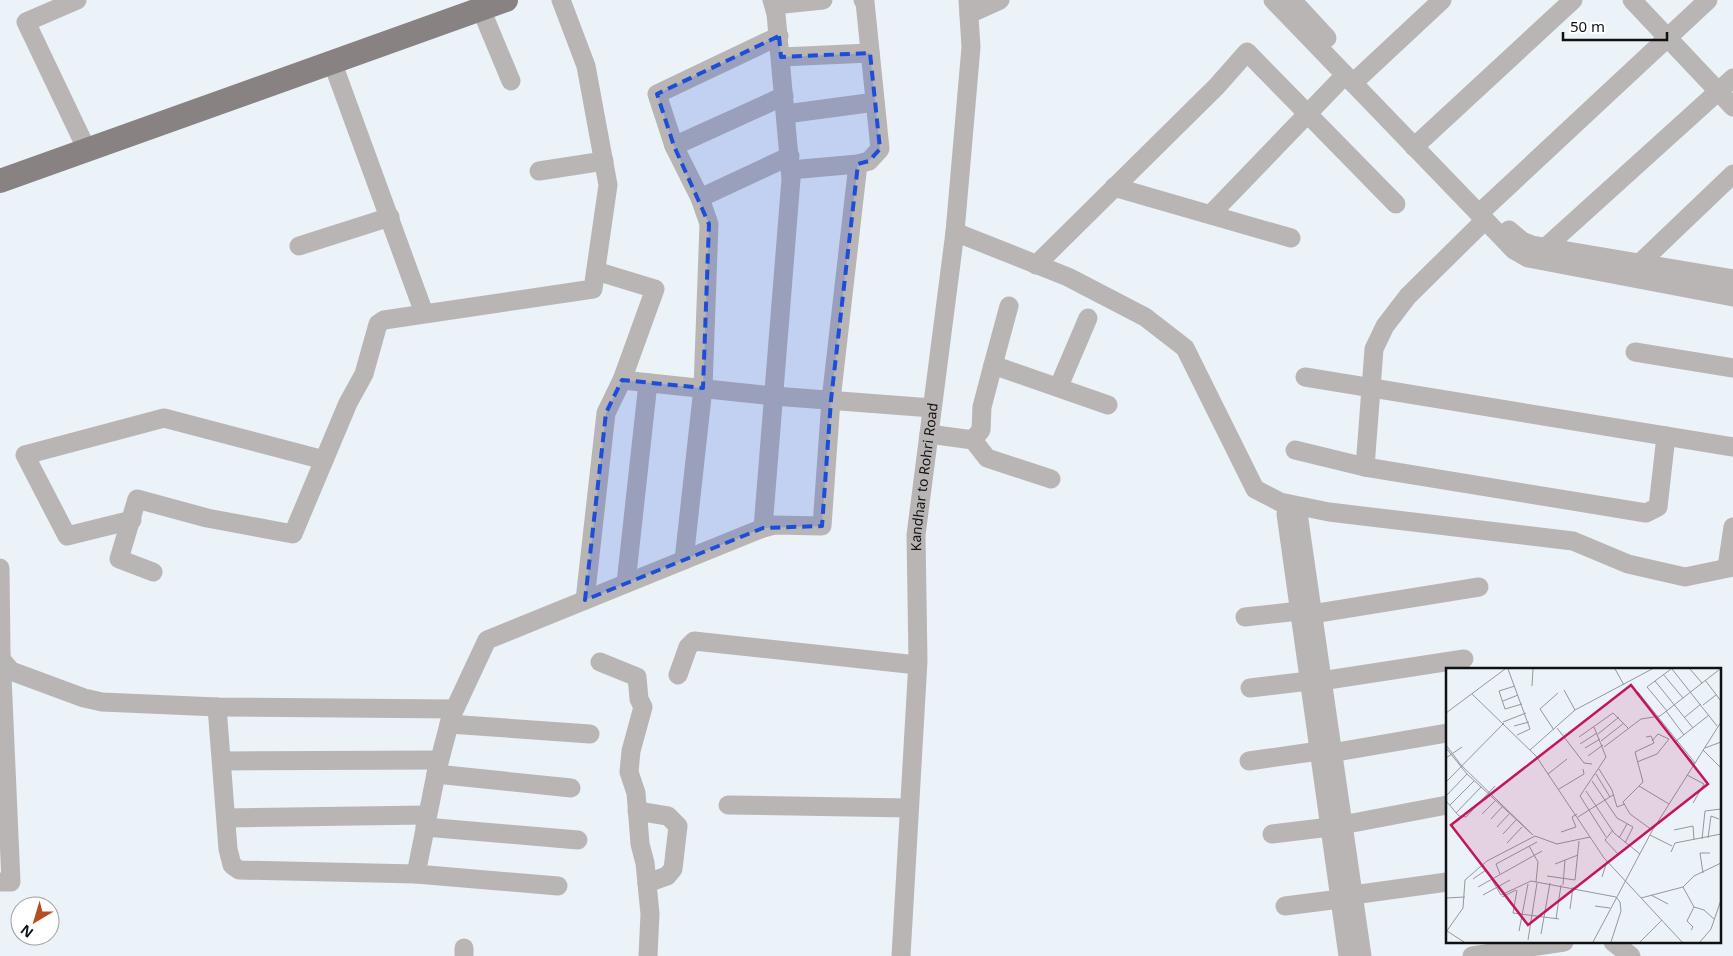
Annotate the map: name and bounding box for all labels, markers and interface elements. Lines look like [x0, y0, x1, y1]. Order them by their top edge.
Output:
scale bar [1563, 10, 1667, 42]
text: 50 m [1570, 16, 1605, 36]
street label: Kandhar to Rohri Road [906, 402, 942, 551]
inset map [1446, 668, 1720, 944]
north arrow [10, 896, 60, 946]
text: N [16, 921, 37, 943]

